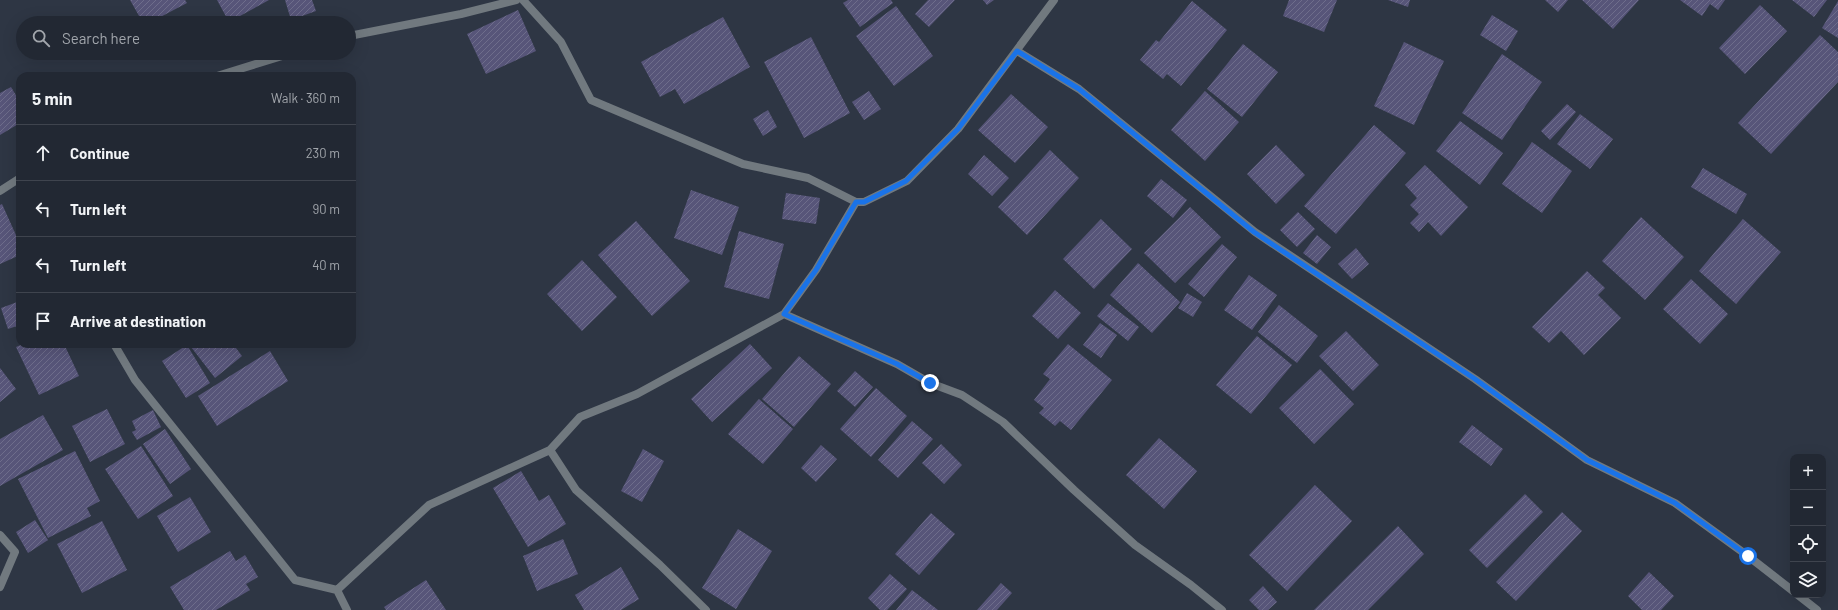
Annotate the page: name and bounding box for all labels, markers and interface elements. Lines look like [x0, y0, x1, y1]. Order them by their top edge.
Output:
search box [16, 16, 356, 60]
icon: search [30, 27, 52, 49]
text: Search here [62, 29, 140, 47]
text: 5 min [32, 88, 72, 108]
text: Walk · 360 m [271, 90, 340, 106]
icon: ahead [32, 142, 54, 164]
text: Continue [70, 144, 130, 162]
text: 230 m [306, 145, 340, 161]
icon: left [32, 198, 54, 220]
text: Turn left [70, 200, 126, 218]
text: 90 m [313, 201, 340, 217]
icon: left [32, 254, 54, 276]
text: Turn left [70, 256, 126, 274]
text: 40 m [312, 257, 340, 273]
icon: arrive [32, 310, 54, 332]
text: Arrive at destination [70, 312, 206, 330]
route end [921, 374, 939, 392]
map controls [1790, 454, 1826, 598]
button: + [1790, 454, 1826, 490]
button: − [1790, 490, 1826, 526]
button: locate [1790, 526, 1826, 562]
route start [1739, 547, 1757, 565]
button: layers [1790, 562, 1826, 598]

